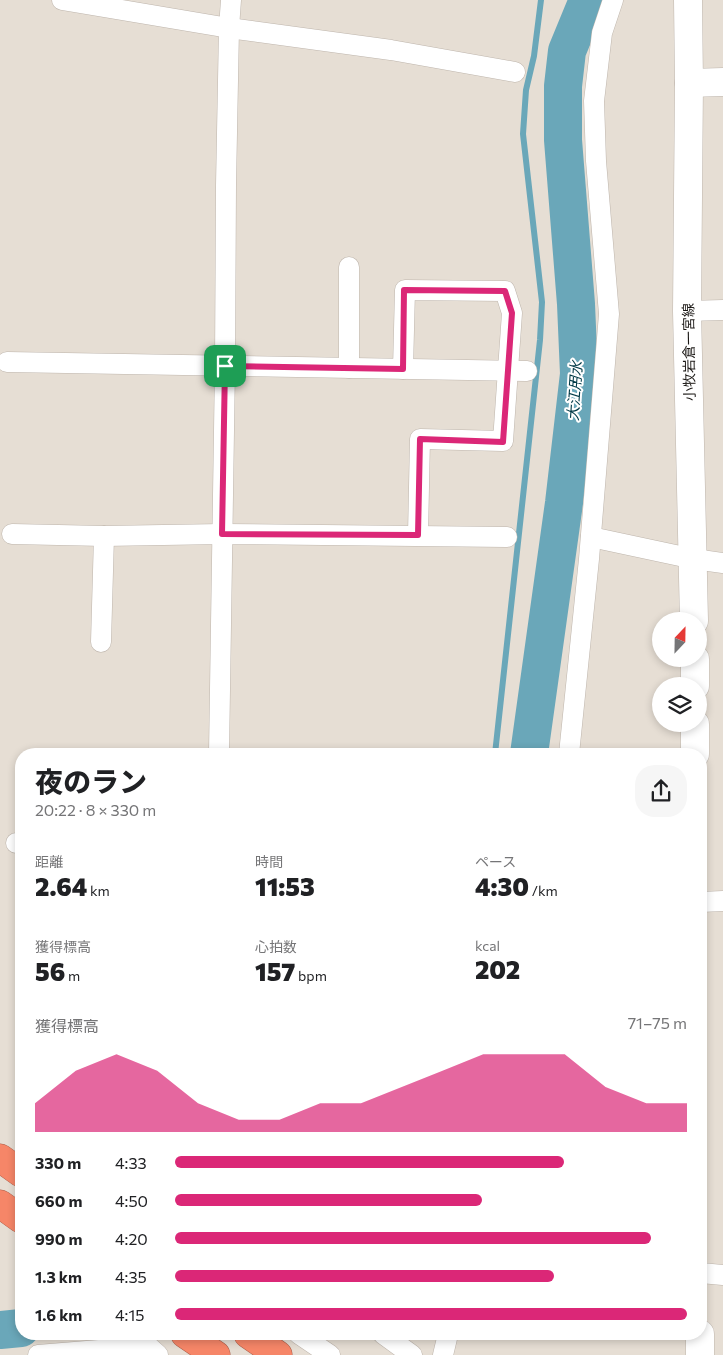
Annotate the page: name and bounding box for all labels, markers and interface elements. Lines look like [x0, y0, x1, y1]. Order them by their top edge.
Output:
street label: 小牧岩倉一宮線 [679, 303, 698, 401]
pin [204, 345, 246, 387]
icon: arrive [211, 352, 239, 380]
water label: 大江用水 [563, 358, 585, 421]
north arrow [652, 612, 708, 668]
map controls [652, 612, 707, 732]
button: layers [652, 677, 707, 732]
text: 夜のラン [35, 764, 147, 798]
button: share [635, 765, 687, 817]
text: 20:22 · 8 × 330 m [35, 800, 156, 819]
text: 距離 [35, 853, 63, 870]
text: 時間 [255, 853, 283, 870]
text: ペース [475, 853, 516, 870]
text: 2.64 [35, 871, 87, 901]
text: 11:53 [255, 871, 315, 901]
text: 4:30 [475, 871, 529, 901]
text: km [87, 882, 110, 899]
text: /km [529, 882, 558, 899]
text: kcal [475, 937, 500, 954]
text: 獲得標高 [35, 938, 91, 955]
text: 心拍数 [255, 938, 297, 955]
text: 202 [475, 954, 520, 984]
text: 56 [35, 956, 65, 986]
text: 157 [255, 956, 295, 986]
text: m [65, 967, 80, 984]
text: bpm [295, 967, 327, 984]
text: 71–75 m [628, 1013, 687, 1032]
text: 獲得標高 [35, 1016, 99, 1035]
text: 330 m [35, 1153, 81, 1172]
text: 4:33 [115, 1153, 147, 1172]
text: 660 m [35, 1191, 82, 1210]
text: 4:50 [115, 1191, 148, 1210]
text: 990 m [35, 1229, 82, 1248]
text: 4:20 [115, 1229, 148, 1248]
text: 1.3 km [35, 1267, 82, 1286]
text: 4:35 [115, 1267, 147, 1286]
text: 1.6 km [35, 1305, 82, 1324]
text: 4:15 [115, 1305, 144, 1324]

